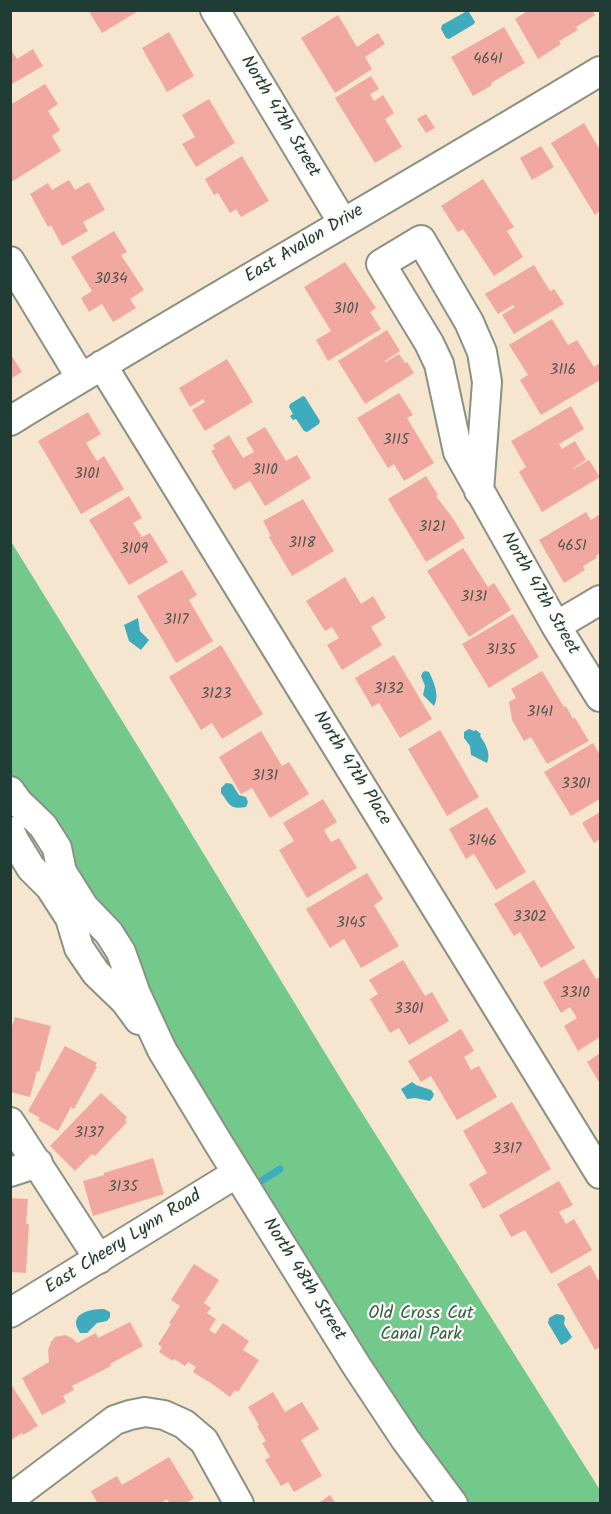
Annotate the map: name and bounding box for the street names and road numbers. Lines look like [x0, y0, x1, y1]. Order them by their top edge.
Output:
street label: North 47th Street [234, 52, 324, 182]
street label: East Avalon Drive [242, 201, 368, 289]
street label: North 47th Street [495, 529, 583, 659]
street label: North 47th Place [307, 708, 395, 830]
street label: East Cheery Lynn Road [42, 1186, 206, 1300]
street label: North 48th Street [257, 1215, 349, 1345]

